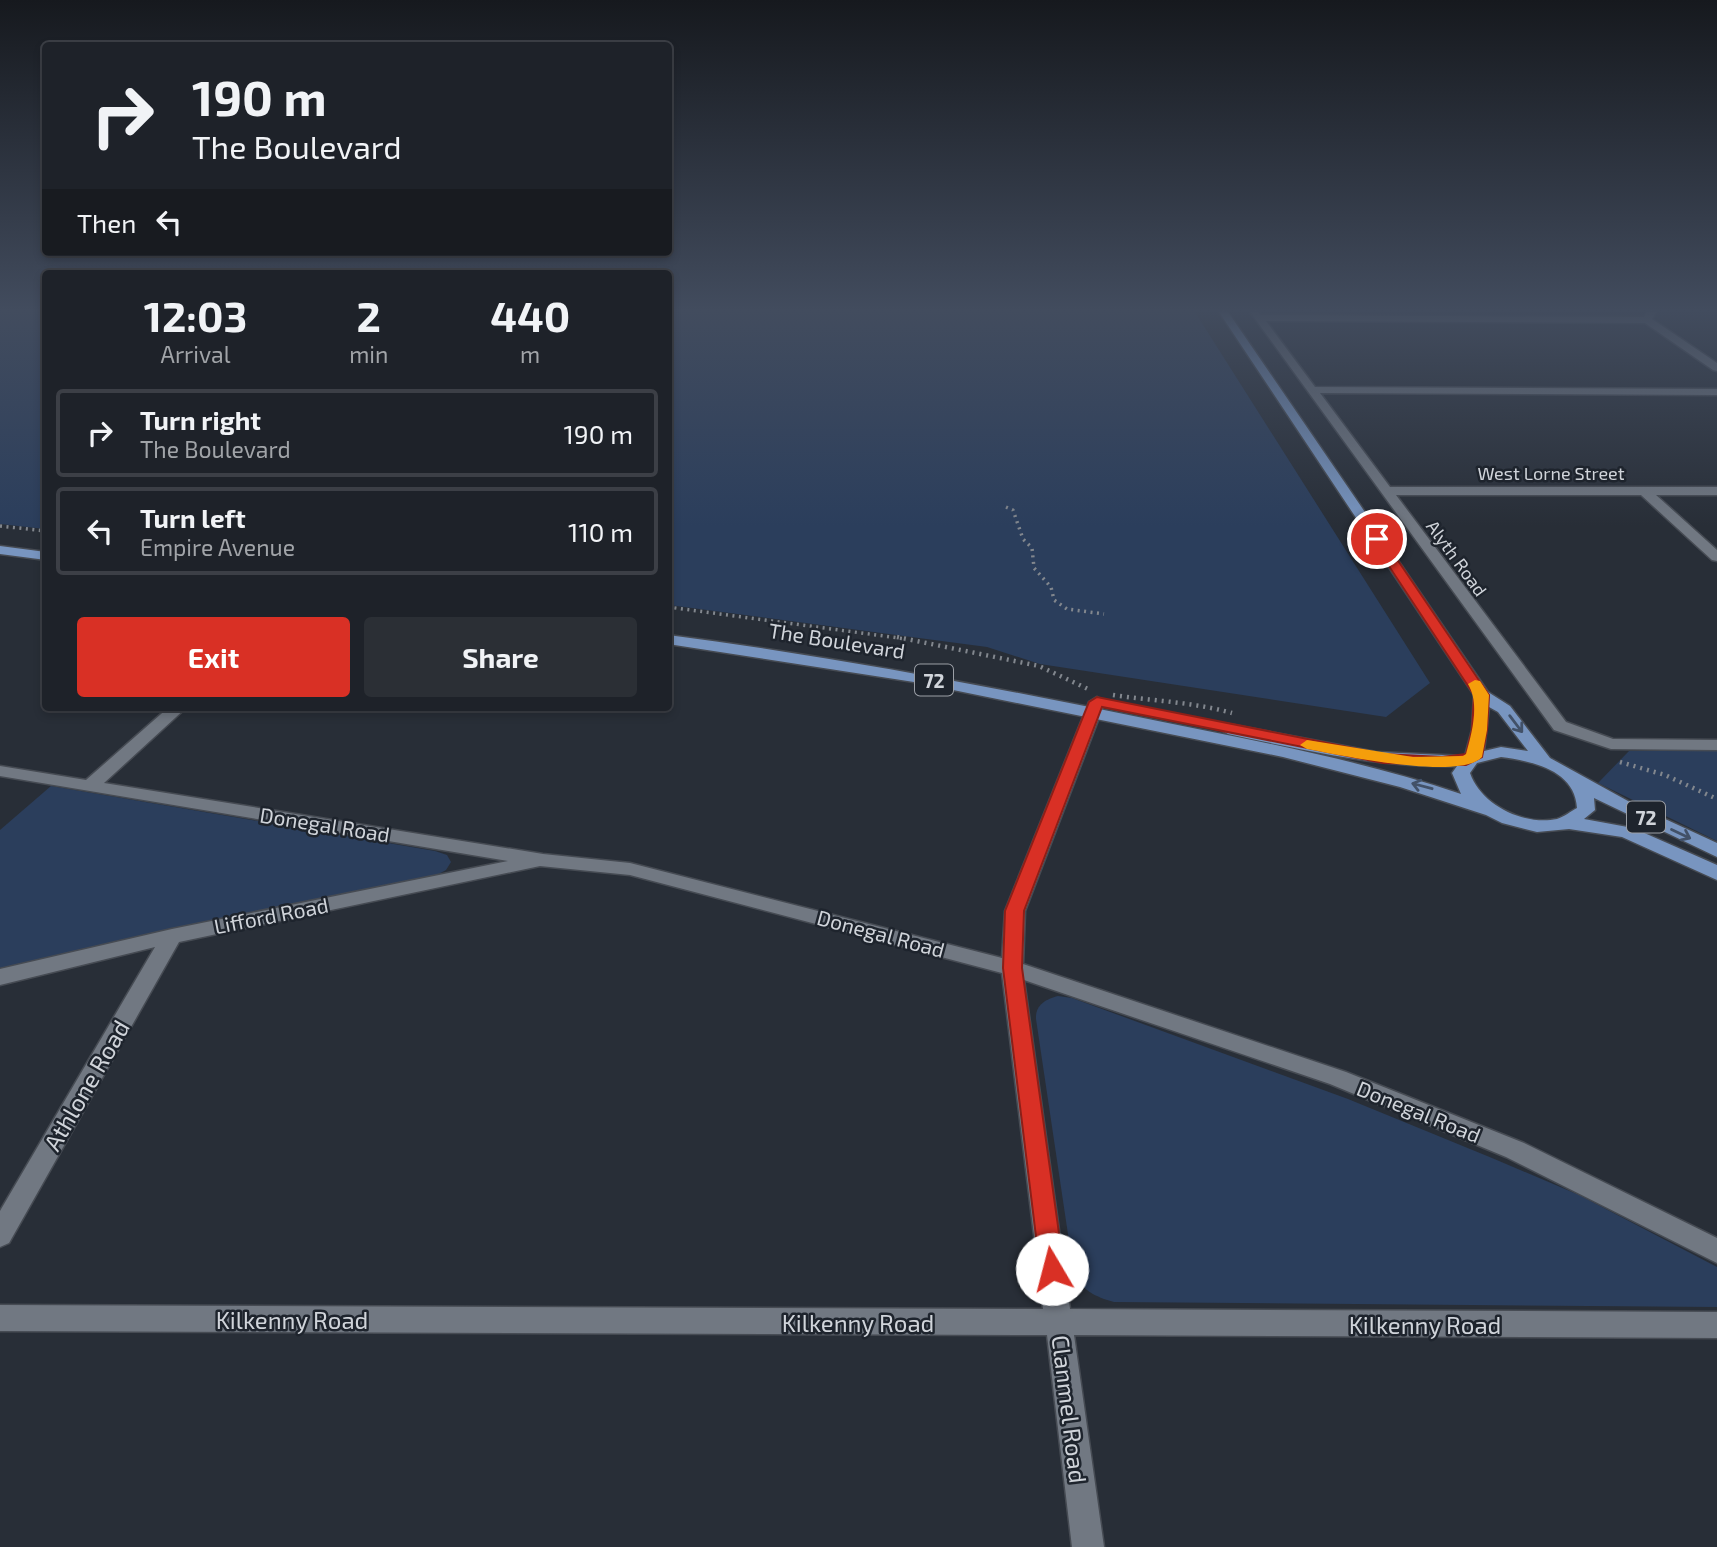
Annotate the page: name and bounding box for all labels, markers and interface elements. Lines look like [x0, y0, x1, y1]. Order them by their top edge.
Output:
text: 190 m [192, 67, 327, 126]
icon: right [77, 70, 168, 161]
text: The Boulevard [192, 127, 402, 165]
icon: left [150, 203, 188, 241]
text: Then [77, 207, 136, 238]
text: 12:03 [144, 290, 247, 340]
text: 2 [357, 290, 381, 340]
text: 440 [490, 290, 570, 340]
text: Arrival [161, 340, 231, 368]
text: min [349, 340, 388, 368]
text: m [520, 340, 540, 368]
text: Turn right [140, 404, 261, 435]
icon: right [81, 414, 119, 452]
text: 190 m [564, 418, 633, 449]
text: The Boulevard [140, 435, 291, 463]
street label: West Lorne Street [1477, 462, 1625, 484]
text: Turn left [140, 502, 246, 533]
pin [1347, 509, 1407, 569]
icon: left [81, 512, 119, 550]
text: 110 m [568, 516, 633, 547]
street label: Alyth Road [1422, 516, 1492, 600]
icon: arrive [1358, 520, 1396, 558]
text: Empire Avenue [140, 533, 295, 561]
button: Exit [77, 617, 350, 697]
button: Share [364, 617, 637, 697]
street label: The Boulevard [767, 617, 907, 663]
road number: 72 [915, 664, 953, 695]
one-way arrow [1508, 715, 1523, 733]
one-way arrow [1412, 779, 1434, 792]
street label: Donegal Road [258, 801, 392, 847]
road number: 72 [1627, 802, 1665, 832]
one-way arrow [1670, 828, 1691, 841]
street label: Lifford Road [212, 892, 330, 938]
street label: Donegal Road [814, 904, 948, 962]
street label: Athlone Road [37, 1015, 135, 1155]
street label: Donegal Road [1353, 1075, 1485, 1147]
position arrow [1015, 1232, 1089, 1306]
street label: Kilkenny Road [216, 1305, 368, 1334]
street label: Kilkenny Road [782, 1308, 934, 1337]
street label: Kilkenny Road [1349, 1310, 1501, 1339]
street label: Clanmel Road [1047, 1333, 1093, 1485]

